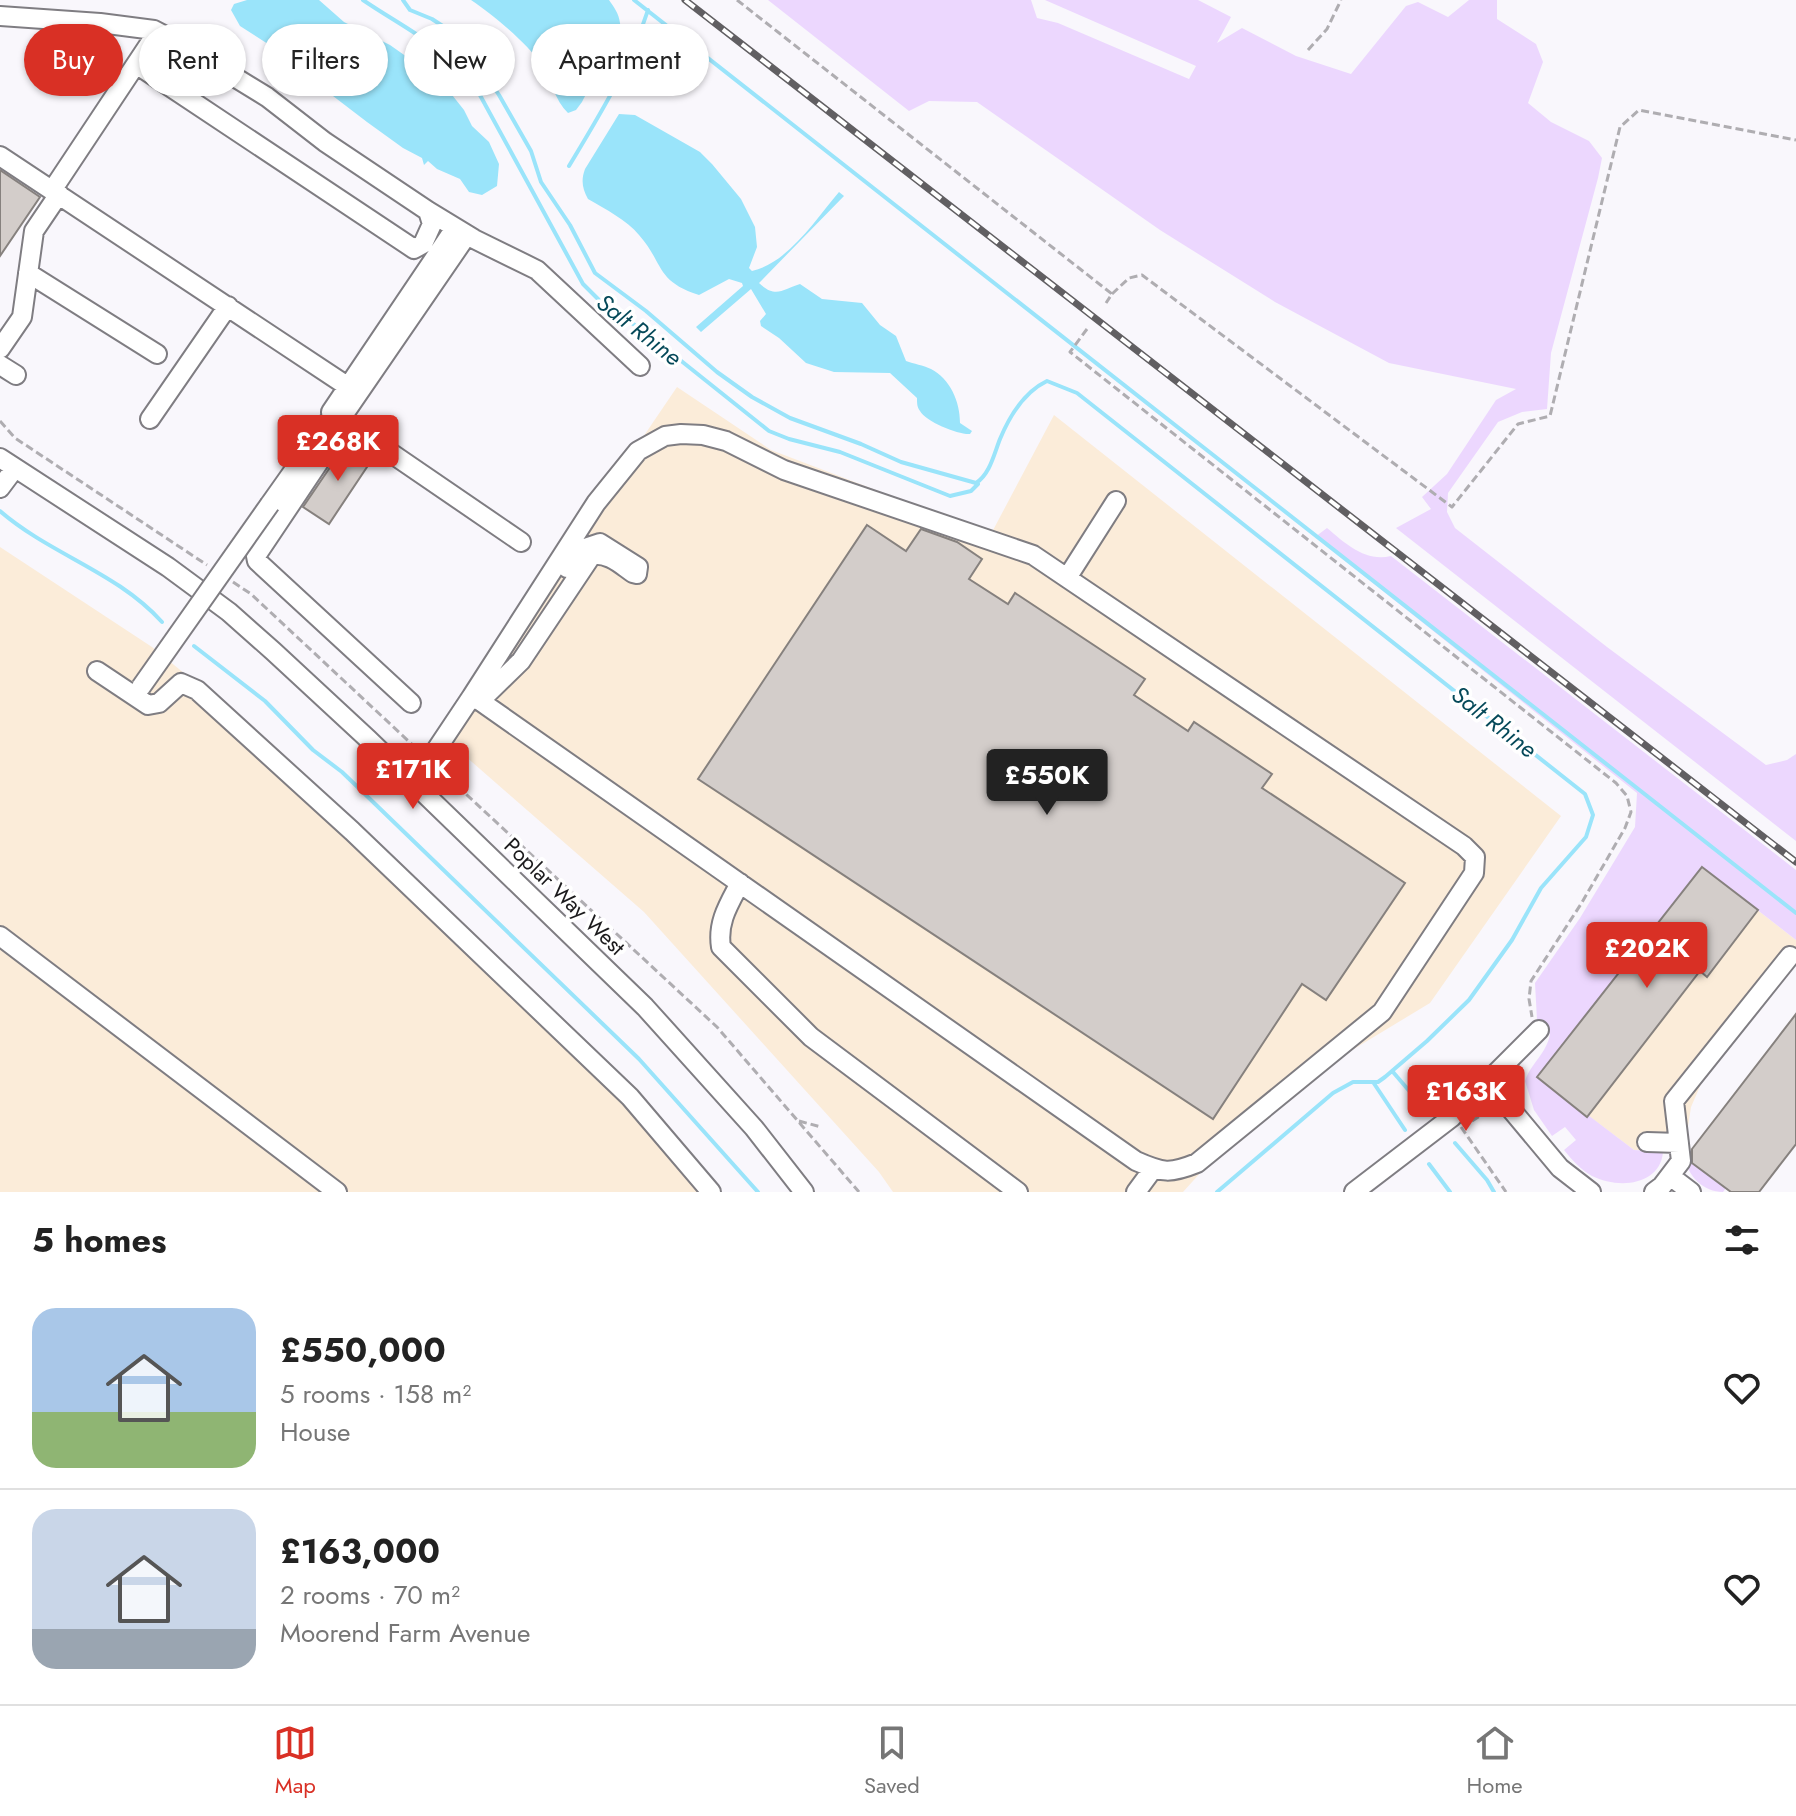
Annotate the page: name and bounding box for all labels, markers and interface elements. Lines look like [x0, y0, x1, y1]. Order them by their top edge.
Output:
chip: Buy [24, 24, 123, 96]
chip: Rent [139, 24, 246, 96]
chip: Filters [262, 24, 388, 96]
chip: New [404, 24, 515, 96]
chip: Apartment [531, 24, 709, 96]
water label: Salt Rhine [589, 285, 689, 374]
pin: £268K [282, 415, 394, 483]
text: £268K [296, 422, 380, 460]
water label: Salt Rhine [1444, 677, 1544, 766]
pin: £171K [357, 743, 469, 811]
pin: £550K [991, 749, 1103, 817]
text: £171K [375, 750, 451, 788]
text: £550K [1005, 756, 1089, 794]
street label: Poplar Way West [497, 830, 633, 963]
pin: £202K [1591, 922, 1703, 990]
text: £202K [1604, 929, 1690, 967]
pin: £163K [1410, 1065, 1522, 1133]
text: £163K [1426, 1072, 1506, 1110]
text: 5 homes [32, 1216, 166, 1265]
icon: filters [1720, 1218, 1764, 1262]
text: £550,000 [280, 1326, 446, 1375]
icon: home [96, 1340, 192, 1436]
icon: heart [1720, 1366, 1764, 1410]
text: 5 rooms · 158 m² [280, 1375, 471, 1413]
text: House [280, 1413, 350, 1451]
text: £163,000 [280, 1527, 440, 1576]
icon: home [96, 1541, 192, 1637]
icon: heart [1720, 1567, 1764, 1611]
text: 2 rooms · 70 m² [280, 1576, 460, 1614]
text: Moorend Farm Avenue [280, 1614, 530, 1652]
tab: Map [273, 1721, 317, 1801]
tab: Saved [864, 1721, 920, 1801]
tab: Home [1466, 1721, 1523, 1801]

